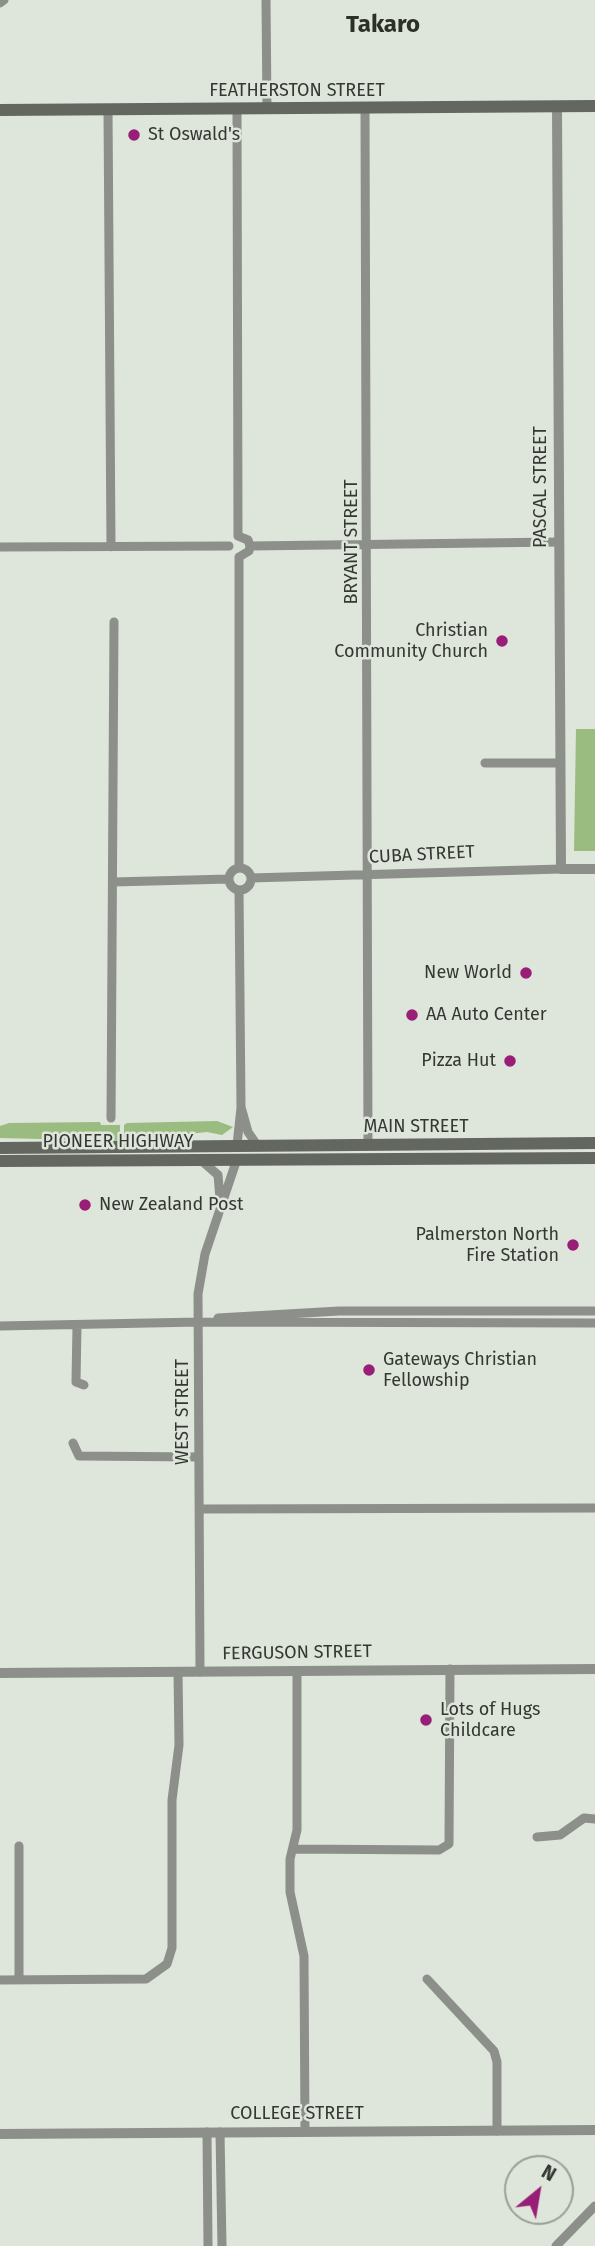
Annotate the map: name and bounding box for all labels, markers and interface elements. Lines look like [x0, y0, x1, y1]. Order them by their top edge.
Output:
district label: Takaro [346, 11, 420, 39]
street label: FEATHERSTON STREET [209, 80, 385, 102]
place label: St Oswald's [148, 124, 240, 146]
marker: St Oswald's [126, 127, 142, 143]
street label: PASCAL STREET [530, 426, 552, 548]
street label: BRYANT STREET [341, 479, 363, 605]
place label: Christian Community Church [334, 620, 488, 662]
marker: Christian Community Church [494, 633, 510, 649]
street label: CUBA STREET [369, 841, 475, 869]
place label: New World [424, 962, 512, 984]
marker: New World [518, 965, 534, 981]
place label: AA Auto Center [426, 1004, 547, 1026]
marker: AA Auto Center [404, 1007, 420, 1023]
place label: Pizza Hut [421, 1050, 496, 1072]
marker: Pizza Hut [502, 1053, 518, 1069]
street label: MAIN STREET [364, 1116, 468, 1138]
street label: PIONEER HIGHWAY [43, 1131, 193, 1153]
place label: New Zealand Post [99, 1194, 243, 1216]
marker: New Zealand Post [77, 1197, 93, 1213]
place label: Palmerston North Fire Station [415, 1224, 559, 1266]
marker: Palmerston North Fire Station [565, 1237, 581, 1253]
place label: Gateways Christian Fellowship [383, 1349, 537, 1392]
street label: WEST STREET [172, 1359, 194, 1465]
marker: Gateways Christian Fellowship [361, 1362, 377, 1378]
street label: FERGUSON STREET [222, 1641, 372, 1665]
place label: Lots of Hugs Childcare [440, 1699, 540, 1742]
marker: Lots of Hugs Childcare [418, 1712, 434, 1728]
street label: COLLEGE STREET [230, 2103, 364, 2125]
north arrow [504, 2155, 574, 2225]
text: N [538, 2160, 560, 2186]

